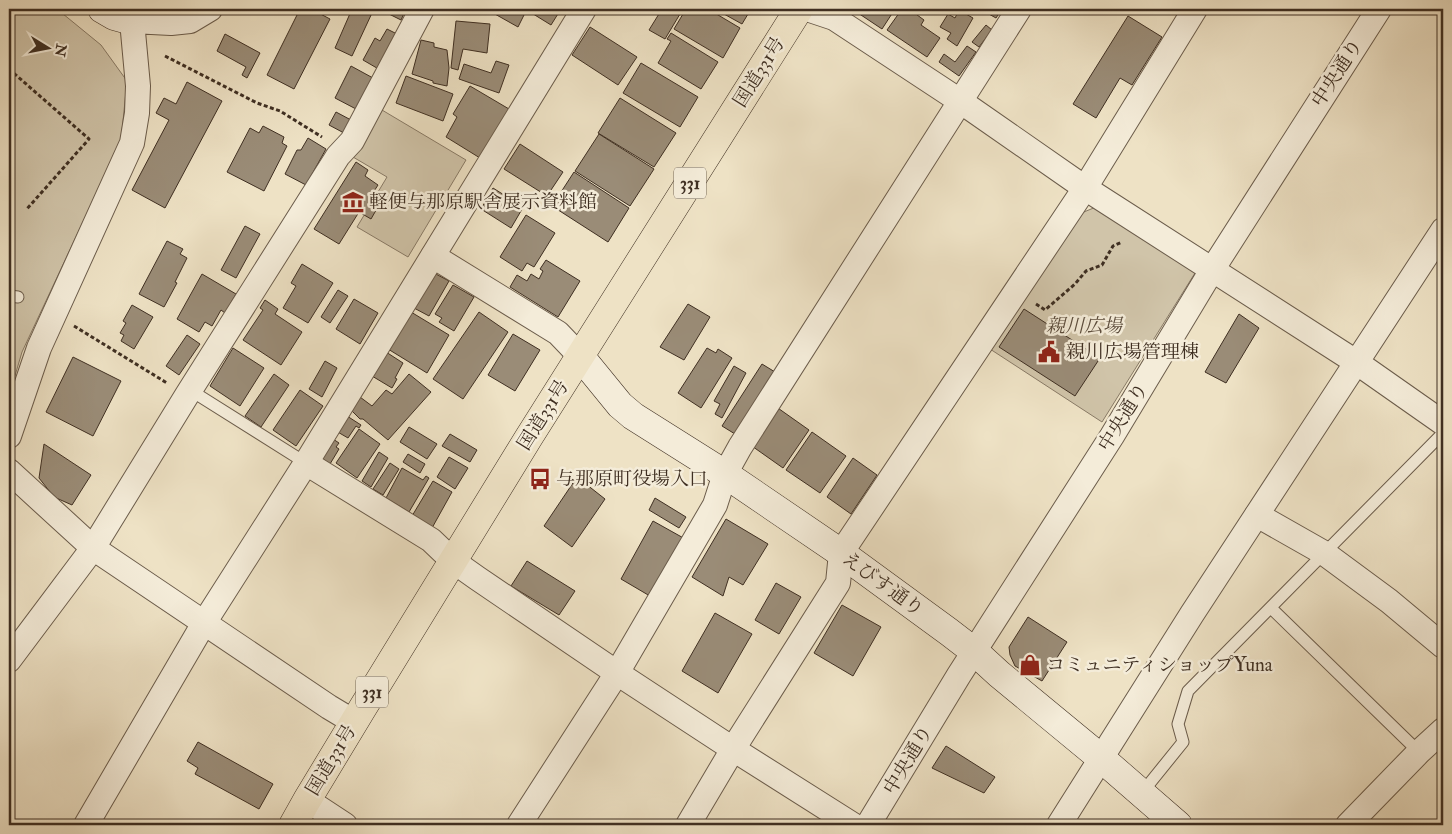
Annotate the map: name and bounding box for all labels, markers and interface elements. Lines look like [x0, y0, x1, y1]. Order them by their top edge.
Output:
north arrow [22, 22, 72, 72]
street label: 国道331号 [728, 32, 790, 112]
street label: 中央通り [1306, 35, 1368, 111]
text: N [51, 42, 70, 58]
road number: 331 [674, 168, 706, 198]
museum icon: 軽便与那原駅舎展示資料館 [340, 189, 366, 215]
place label: 軽便与那原駅舎展示資料館 [369, 190, 597, 214]
park label: 親川広場 [1046, 314, 1124, 338]
public building icon: 親川広場管理棟 [1036, 339, 1062, 365]
place label: 親川広場管理棟 [1066, 340, 1199, 364]
street label: 国道331号 [512, 375, 574, 455]
street label: 中央通り [1093, 378, 1153, 456]
bus stop icon: 与那原町役場入口 [527, 466, 553, 492]
place label: 与那原町役場入口 [556, 467, 708, 491]
street label: えびす通り [838, 546, 928, 622]
shop icon: コミュニティショップYuna [1017, 652, 1043, 678]
place label: コミュニティショップYuna [1046, 653, 1273, 677]
road number: 331 [356, 676, 388, 708]
street label: 国道331号 [301, 720, 361, 800]
street label: 中央通り [878, 721, 938, 799]

